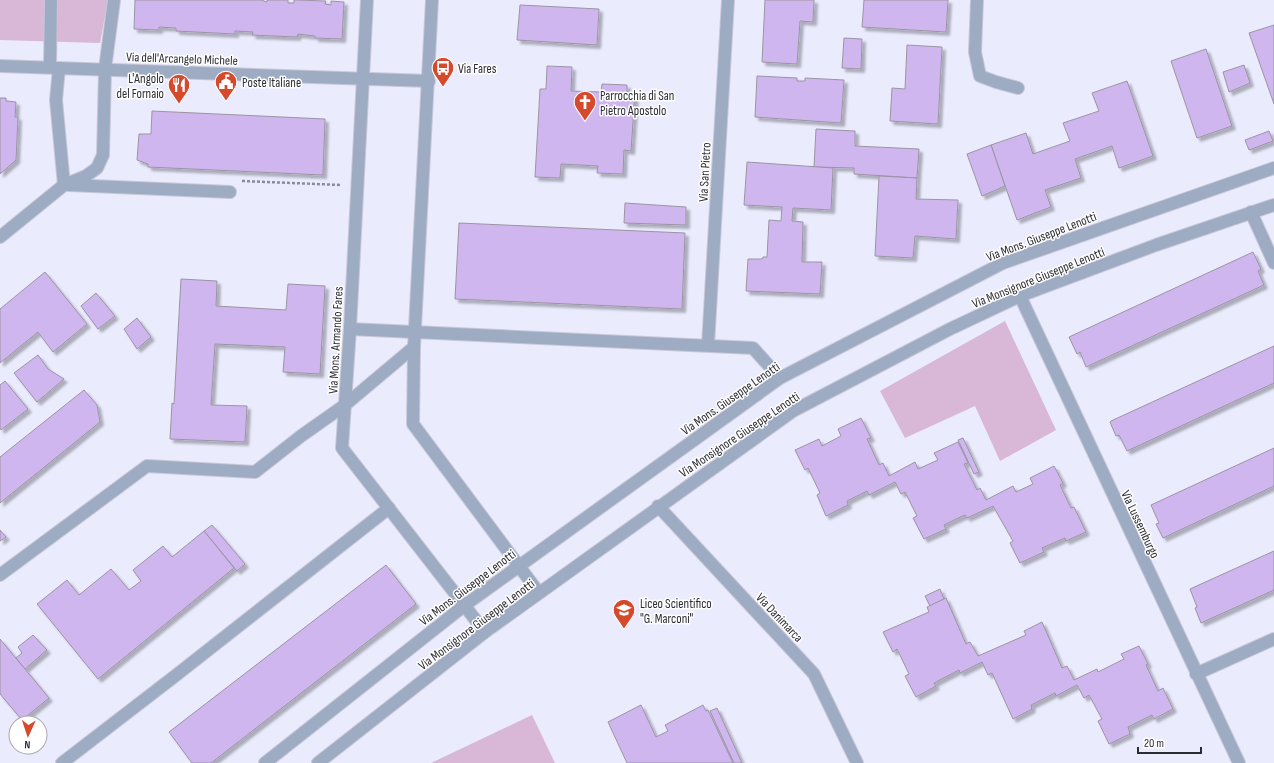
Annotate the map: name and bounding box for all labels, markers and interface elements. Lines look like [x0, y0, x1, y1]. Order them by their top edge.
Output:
street label: Via dell'Arcangelo Michele [126, 49, 238, 69]
bus stop icon: Via Fares [430, 55, 456, 88]
place label: Via Fares [458, 61, 497, 77]
public building icon: Poste Italiane [213, 69, 239, 102]
place label: L'Angolo del Fornaio [117, 71, 164, 102]
restaurant icon: L'Angolo del Fornaio [166, 72, 192, 105]
place label: Poste Italiane [242, 75, 301, 91]
place label: Parrocchia di San Pietro Apostolo [600, 88, 674, 119]
church icon: Parrocchia di San Pietro Apostolo [572, 89, 598, 122]
street label: Via San Pietro [695, 142, 715, 202]
street label: Via Mons. Giuseppe Lenotti [984, 209, 1099, 265]
street label: Via Monsignore Giuseppe Lenotti [970, 244, 1107, 312]
street label: Via Mons. Armando Fares [325, 286, 347, 394]
street label: Via Mons. Giuseppe Lenotti [678, 359, 783, 439]
street label: Via Monsignore Giuseppe Lenotti [676, 389, 803, 481]
street label: Via Lussemburgo [1117, 488, 1163, 561]
street label: Via Mons. Giuseppe Lenotti [416, 546, 519, 629]
street label: Via Monsignore Giuseppe Lenotti [415, 576, 538, 674]
street label: Via Danimarca [752, 590, 806, 646]
place label: Liceo Scientifico "G. Marconi" [640, 596, 712, 627]
school or university icon: Liceo Scientifico "G. Marconi" [611, 597, 637, 630]
north arrow [8, 715, 48, 755]
scale bar [1138, 729, 1201, 755]
text: 20 m [1144, 736, 1164, 751]
text: N [24, 738, 31, 751]

